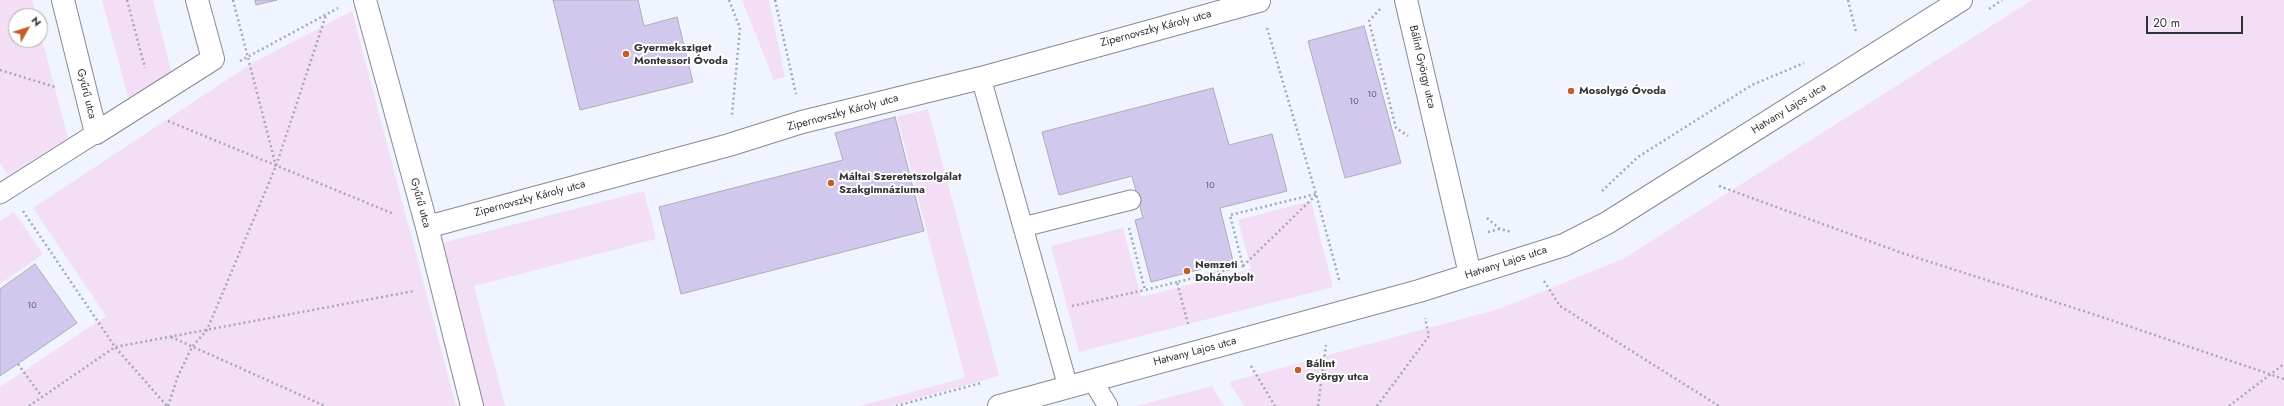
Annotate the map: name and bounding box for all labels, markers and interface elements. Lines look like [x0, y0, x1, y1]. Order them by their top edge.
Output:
north arrow [8, 8, 48, 48]
street label: Zipernovszky Károly utca [1099, 8, 1213, 50]
scale bar [2148, 8, 2245, 34]
text: N [28, 13, 46, 29]
text: 20 m [2153, 14, 2180, 32]
street label: Bálint György utca [1406, 24, 1438, 110]
place label: Gyermeksziget Montessori Óvoda [634, 41, 728, 67]
marker: Gyermeksziget Montessori Óvoda [621, 49, 631, 59]
street label: Gyűrű utca [73, 68, 99, 120]
street label: Hatvany Lajos utca [1749, 81, 1829, 137]
place label: Mosolygó Óvoda [1579, 84, 1666, 98]
marker: Mosolygó Óvoda [1566, 86, 1576, 96]
house number: 10 [1367, 90, 1377, 100]
street label: Zipernovszky Károly utca [786, 92, 900, 134]
house number: 10 [1349, 97, 1359, 107]
place label: Máltai Szeretetszolgálat Szakgimnáziuma [839, 170, 961, 196]
street label: Gyűrű utca [407, 177, 433, 229]
street label: Zipernovszky Károly utca [473, 178, 587, 220]
marker: Máltai Szeretetszolgálat Szakgimnáziuma [826, 178, 836, 188]
house number: 10 [1205, 181, 1215, 191]
street label: Hatvany Lajos utca [1463, 244, 1549, 282]
place label: Nemzeti Dohánybolt [1195, 258, 1254, 284]
marker: Nemzeti Dohánybolt [1182, 266, 1192, 276]
house number: 10 [27, 301, 37, 311]
street label: Hatvany Lajos utca [1152, 335, 1238, 369]
place label: Bálint György utca [1306, 357, 1368, 383]
marker: Bálint György utca [1293, 365, 1303, 375]

